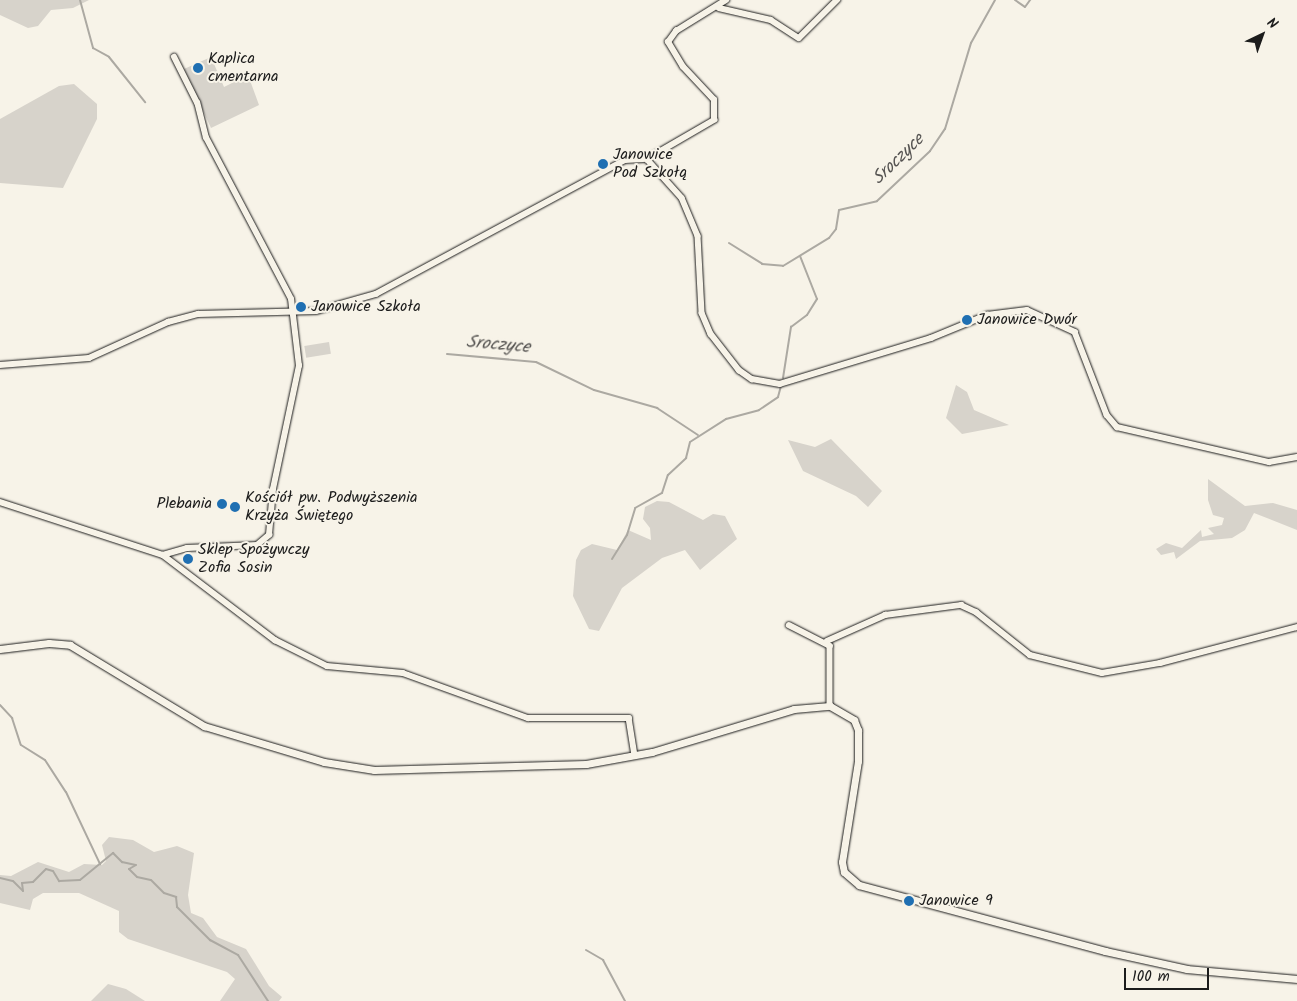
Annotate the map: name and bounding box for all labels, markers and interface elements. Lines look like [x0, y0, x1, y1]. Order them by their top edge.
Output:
north arrow [1237, 10, 1287, 60]
text: N [1261, 13, 1283, 35]
place label: Kaplica cmentarna [208, 49, 279, 87]
marker: Kaplica cmentarna [192, 62, 204, 74]
water label: Sroczyce [868, 130, 930, 190]
place label: Janowice Pod Szkołą [613, 145, 687, 183]
marker: Janowice Pod Szkołą [597, 158, 609, 170]
place label: Janowice Szkoła [311, 297, 421, 317]
marker: Janowice Szkoła [295, 301, 307, 313]
place label: Janowice Dwór [977, 310, 1077, 330]
marker: Janowice Dwór [961, 314, 973, 326]
water label: Sroczyce [465, 332, 531, 360]
place label: Kościół pw. Podwyższenia Krzyża Świętego [245, 488, 418, 526]
place label: Plebania [156, 494, 212, 514]
marker: Plebania [216, 498, 228, 510]
marker: Kościół pw. Podwyższenia Krzyża Świętego [229, 501, 241, 513]
place label: Sklep Spożywczy Zofia Sosin [198, 540, 309, 578]
marker: Sklep Spożywczy Zofia Sosin [182, 553, 194, 565]
place label: Janowice 9 [919, 891, 993, 911]
marker: Janowice 9 [903, 895, 915, 907]
scale bar [1127, 958, 1212, 990]
text: 100 m [1132, 965, 1170, 989]

